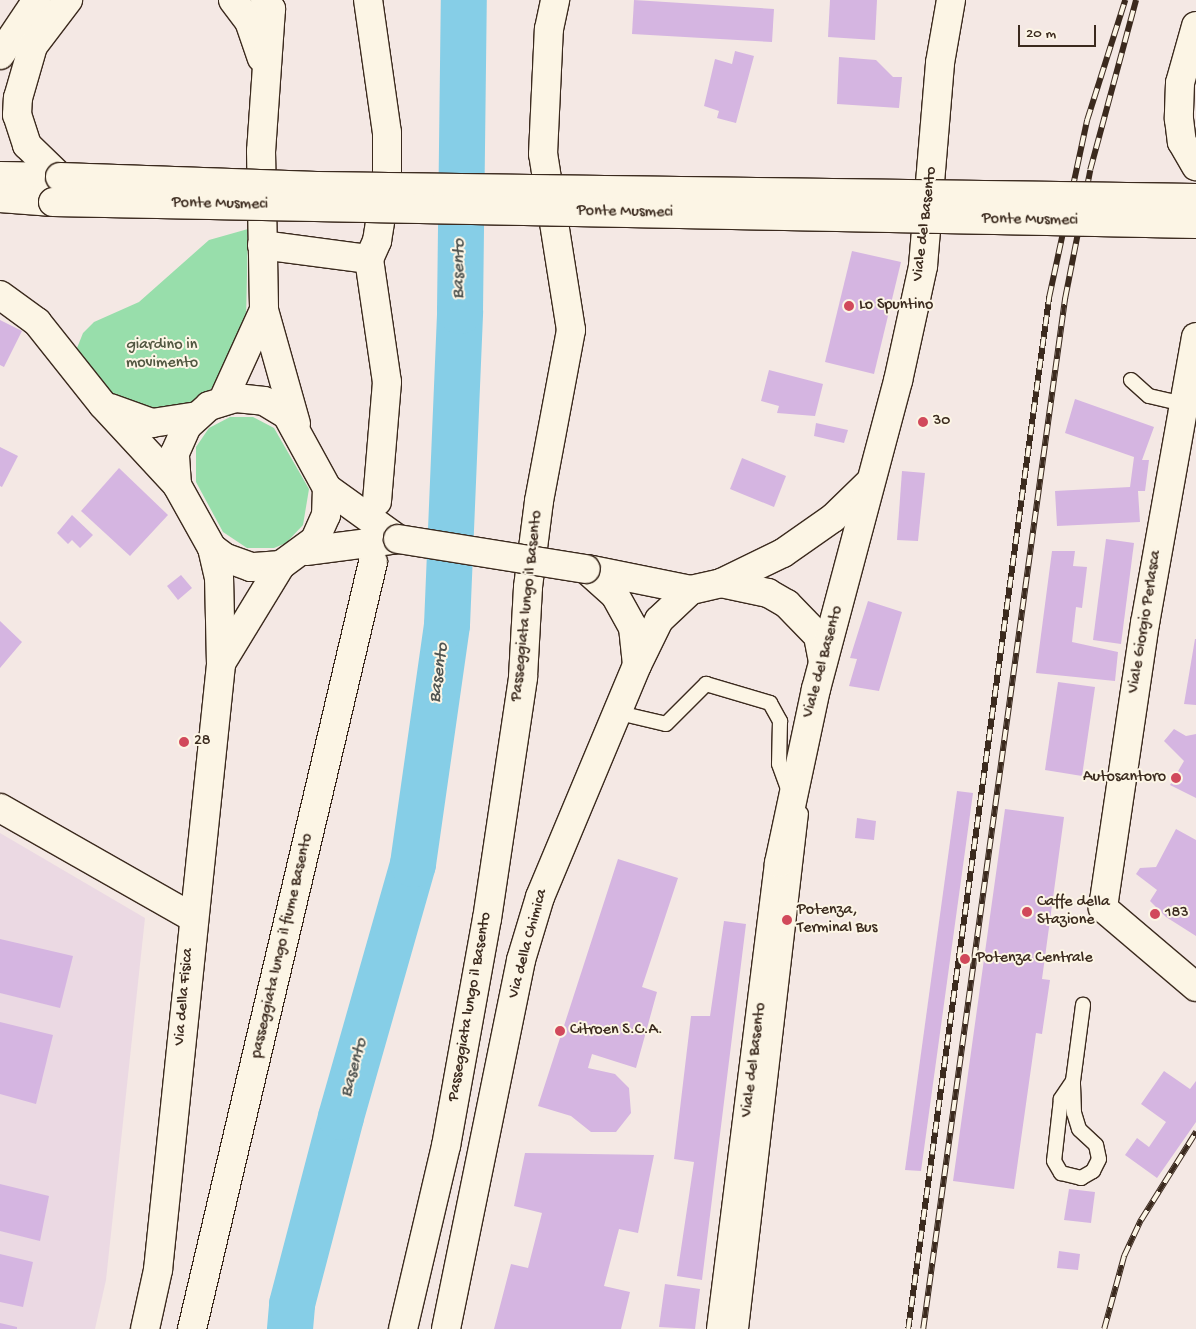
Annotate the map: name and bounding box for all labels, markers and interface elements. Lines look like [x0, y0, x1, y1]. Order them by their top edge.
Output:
scale bar [1021, 15, 1098, 47]
text: 20 m [1026, 25, 1056, 43]
street label: Viale del Basento [909, 166, 943, 282]
street label: Ponte Musmeci [172, 195, 268, 215]
street label: Ponte Musmeci [577, 203, 673, 223]
street label: Ponte Musmeci [982, 211, 1078, 231]
water label: Basento [449, 239, 471, 299]
place label: Lo Spuntino [859, 296, 933, 316]
marker: Lo Spuntino [843, 300, 855, 312]
park label: giardino in movimento [126, 336, 198, 374]
place label: 30 [933, 412, 950, 432]
marker: 30 [917, 416, 929, 428]
street label: Passeggiata lungo il Basento [508, 510, 548, 702]
street label: Viale Giorgio Perlasca [1125, 549, 1167, 695]
street label: Viale del Basento [800, 604, 848, 720]
water label: Basento [425, 642, 455, 704]
place label: 28 [194, 732, 211, 752]
marker: 28 [178, 736, 190, 748]
place label: Autosantoro [1083, 768, 1166, 788]
marker: Autosantoro [1170, 772, 1182, 784]
street label: passeggiata lungo il fiume Basento [248, 832, 318, 1060]
street label: Via della Chimica [505, 887, 553, 1001]
place label: Caffe della Stazione [1037, 893, 1110, 931]
place label: Potenza, Terminal Bus [797, 901, 877, 939]
place label: 183 [1165, 904, 1189, 924]
marker: Caffe della Stazione [1021, 906, 1033, 918]
marker: 183 [1149, 908, 1161, 920]
street label: Passeggiata lungo il Basento [445, 911, 497, 1103]
marker: Potenza, Terminal Bus [781, 914, 793, 926]
street label: Via della Fisica [171, 947, 199, 1047]
place label: Potenza Centrale [976, 949, 1093, 969]
marker: Potenza Centrale [958, 952, 972, 966]
street label: Viale del Basento [738, 1002, 772, 1118]
place label: Citroen S.C.A. [570, 1021, 663, 1041]
marker: Citroen S.C.A. [554, 1025, 566, 1037]
water label: Basento [336, 1036, 374, 1100]

